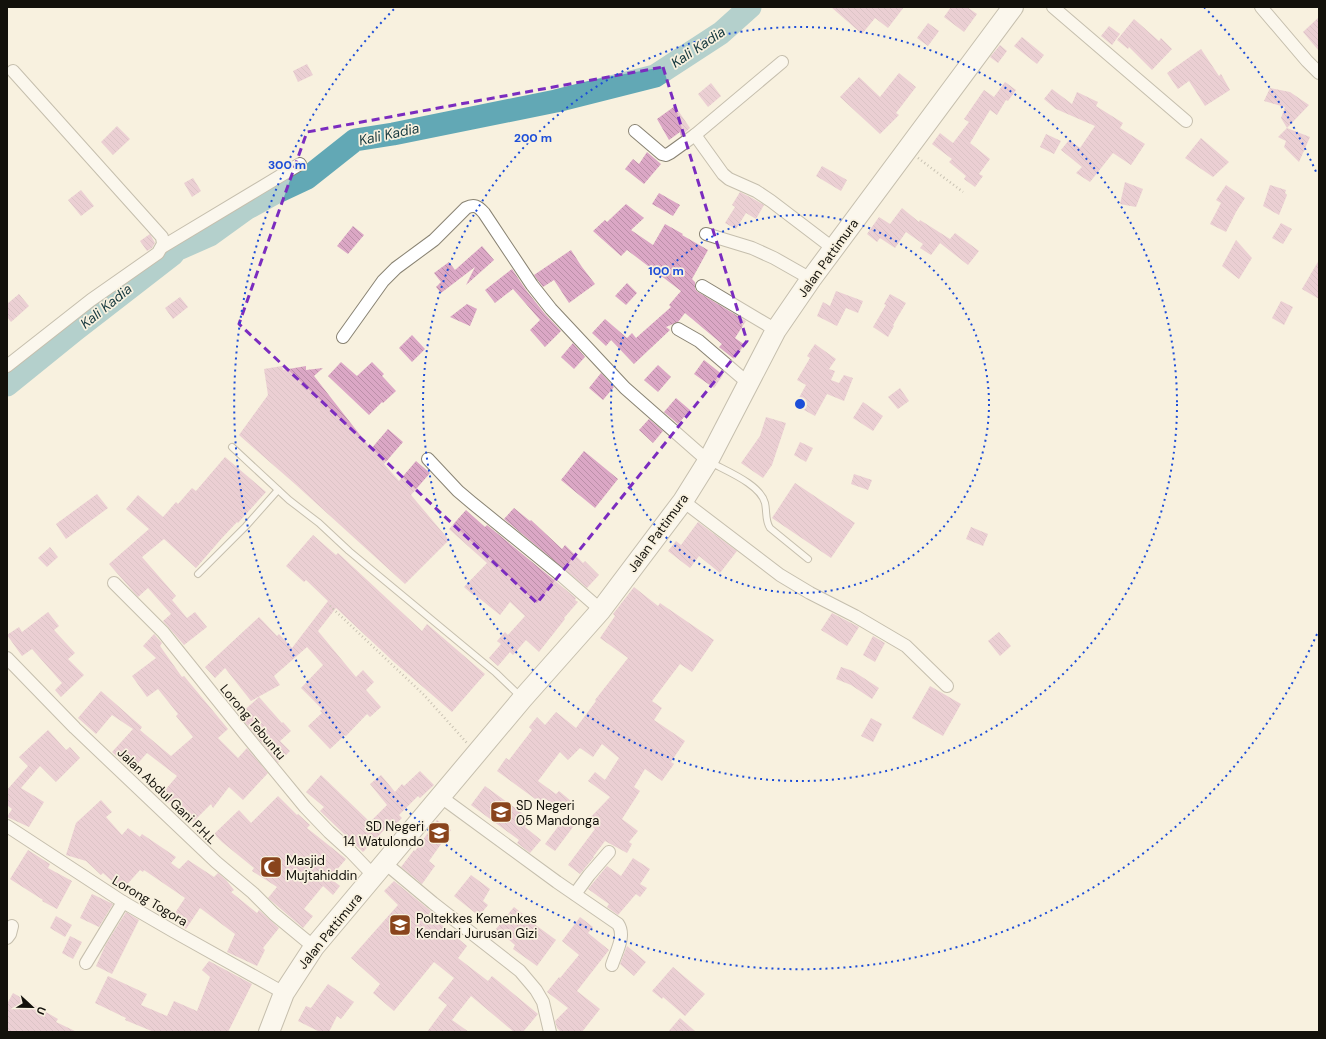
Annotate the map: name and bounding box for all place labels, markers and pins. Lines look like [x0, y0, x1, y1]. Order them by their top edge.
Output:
centre of rings [793, 397, 807, 411]
place label: SD Negeri 05 Mandonga [516, 797, 599, 829]
school or university icon: SD Negeri 05 Mandonga [488, 799, 514, 825]
place label: SD Negeri 14 Watulondo [343, 818, 424, 850]
school or university icon: SD Negeri 14 Watulondo [426, 820, 452, 846]
place label: Masjid Mujtahiddin [286, 852, 357, 884]
mosque icon: Masjid Mujtahiddin [258, 854, 284, 880]
place label: Poltekkes Kemenkes Kendari Jurusan Gizi [416, 910, 537, 942]
school or university icon: Poltekkes Kemenkes Kendari Jurusan Gizi [387, 912, 413, 938]

